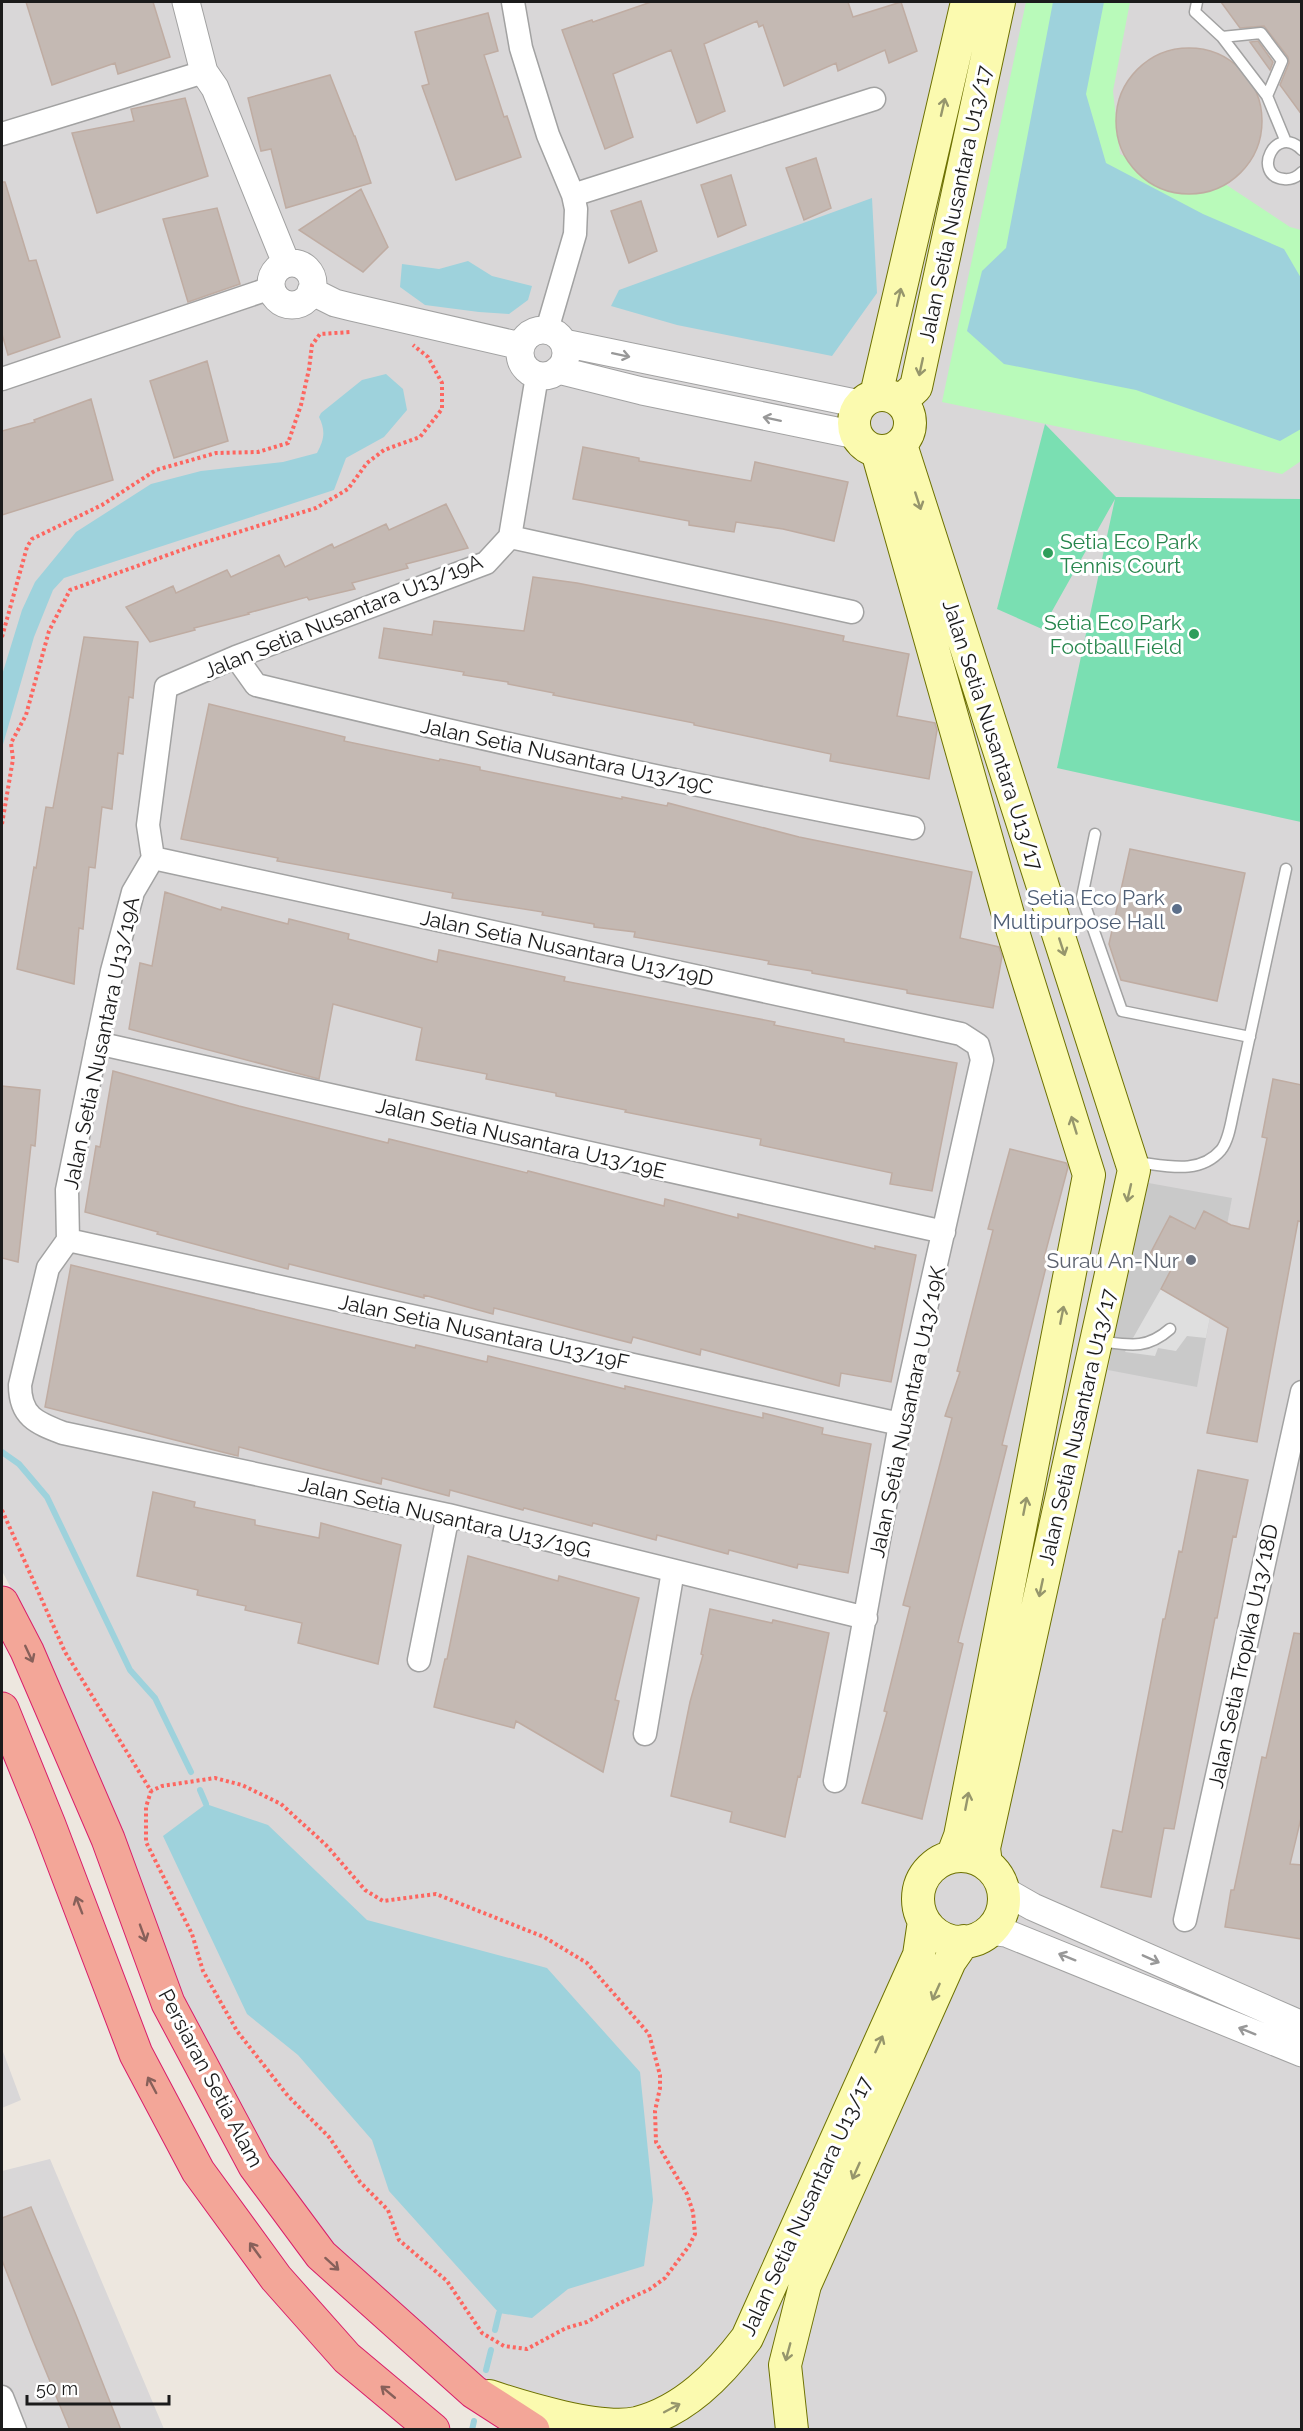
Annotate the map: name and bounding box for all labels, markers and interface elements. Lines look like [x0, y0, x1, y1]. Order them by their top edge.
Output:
street label: Jalan Setia Nusantara U13/17 [913, 62, 997, 345]
one-way arrow [938, 98, 949, 117]
one-way arrow [894, 288, 905, 307]
one-way arrow [611, 349, 630, 361]
one-way arrow [914, 357, 926, 376]
one-way arrow [763, 412, 782, 424]
one-way arrow [914, 491, 925, 510]
place label: Setia Eco Park Tennis Court [1060, 529, 1198, 578]
marker: Setia Eco Park Tennis Court [1041, 546, 1055, 560]
street label: Jalan Setia Nusantara U13/19A [200, 549, 486, 683]
street label: Jalan Setia Nusantara U13/17 [937, 597, 1049, 874]
place label: Setia Eco Park Football Field [1044, 610, 1182, 659]
marker: Setia Eco Park Football Field [1187, 627, 1201, 641]
street label: Jalan Setia Nusantara U13/19C [418, 713, 716, 799]
place label: Setia Eco Park Multipurpose Hall [992, 885, 1165, 934]
street label: Jalan Setia Nusantara U13/19A [58, 894, 144, 1192]
marker: Setia Eco Park Multipurpose Hall [1170, 902, 1184, 916]
street label: Jalan Setia Nusantara U13/19D [418, 905, 716, 991]
one-way arrow [1057, 937, 1068, 956]
street label: Jalan Setia Nusantara U13/19E [374, 1092, 668, 1184]
one-way arrow [1068, 1116, 1079, 1135]
one-way arrow [1123, 1182, 1134, 1202]
place label: Surau An-Nur [1046, 1248, 1180, 1273]
marker: Surau An-Nur [1184, 1253, 1198, 1267]
street label: Jalan Setia Nusantara U13/19K [864, 1263, 950, 1560]
street label: Jalan Setia Nusantara U13/17 [1033, 1286, 1121, 1568]
street label: Jalan Setia Nusantara U13/19F [336, 1289, 632, 1375]
one-way arrow [1057, 1306, 1068, 1325]
street label: Jalan Setia Nusantara U13/19G [296, 1471, 594, 1563]
one-way arrow [1020, 1497, 1031, 1517]
street label: Jalan Setia Tropika U13/18D [1203, 1522, 1283, 1790]
one-way arrow [1035, 1578, 1046, 1597]
one-way arrow [23, 1645, 35, 1663]
one-way arrow [962, 1791, 973, 1811]
one-way arrow [73, 1896, 84, 1914]
one-way arrow [138, 1923, 149, 1942]
one-way arrow [1058, 1951, 1076, 1962]
one-way arrow [1141, 1953, 1159, 1965]
one-way arrow [930, 1983, 941, 2001]
street label: Persiaran Setia Alam [153, 1985, 269, 2171]
one-way arrow [1239, 2025, 1257, 2036]
one-way arrow [874, 2036, 886, 2054]
street label: Jalan Setia Nusantara U13/17 [735, 2072, 877, 2340]
one-way arrow [146, 2077, 158, 2094]
one-way arrow [850, 2161, 862, 2179]
one-way arrow [249, 2243, 261, 2259]
one-way arrow [324, 2257, 339, 2271]
one-way arrow [782, 2343, 793, 2362]
scale bar [27, 2368, 170, 2406]
text: 50 m [36, 2378, 78, 2399]
one-way arrow [381, 2385, 396, 2399]
one-way arrow [663, 2402, 680, 2414]

